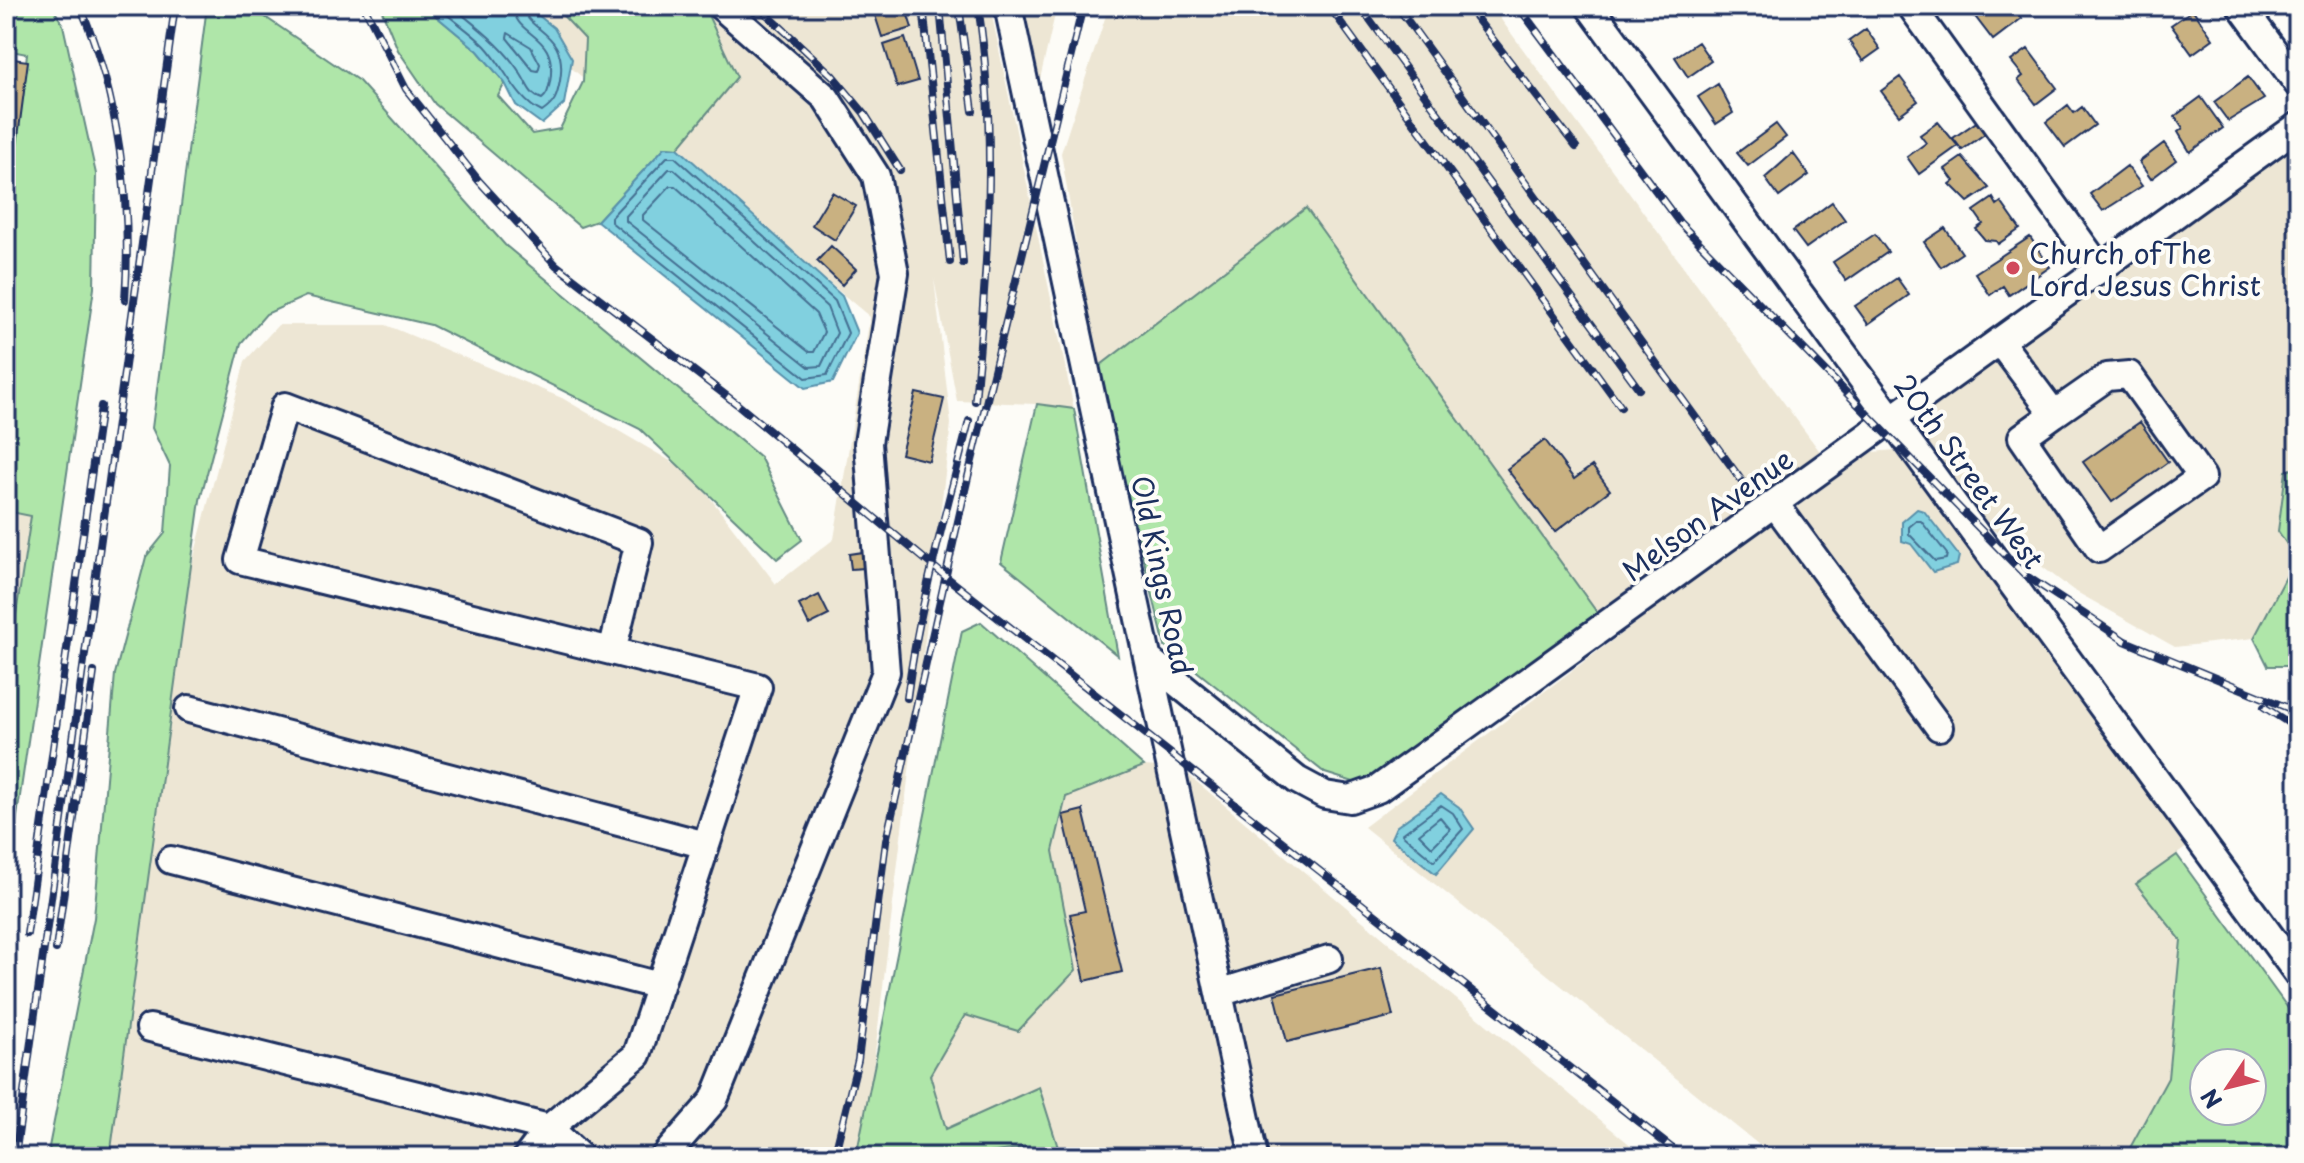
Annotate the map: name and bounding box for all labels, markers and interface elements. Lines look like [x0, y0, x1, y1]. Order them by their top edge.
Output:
place label: Church ofThe Lord Jesus Christ [2029, 231, 2261, 306]
marker: Church ofThe Lord Jesus Christ [2004, 259, 2022, 277]
street label: 20th Street West [1884, 364, 2056, 578]
street label: Melson Avenue [1613, 437, 1801, 591]
street label: Old Kings Road [1121, 471, 1205, 679]
north arrow [2188, 1047, 2268, 1127]
text: N [2192, 1083, 2229, 1116]

